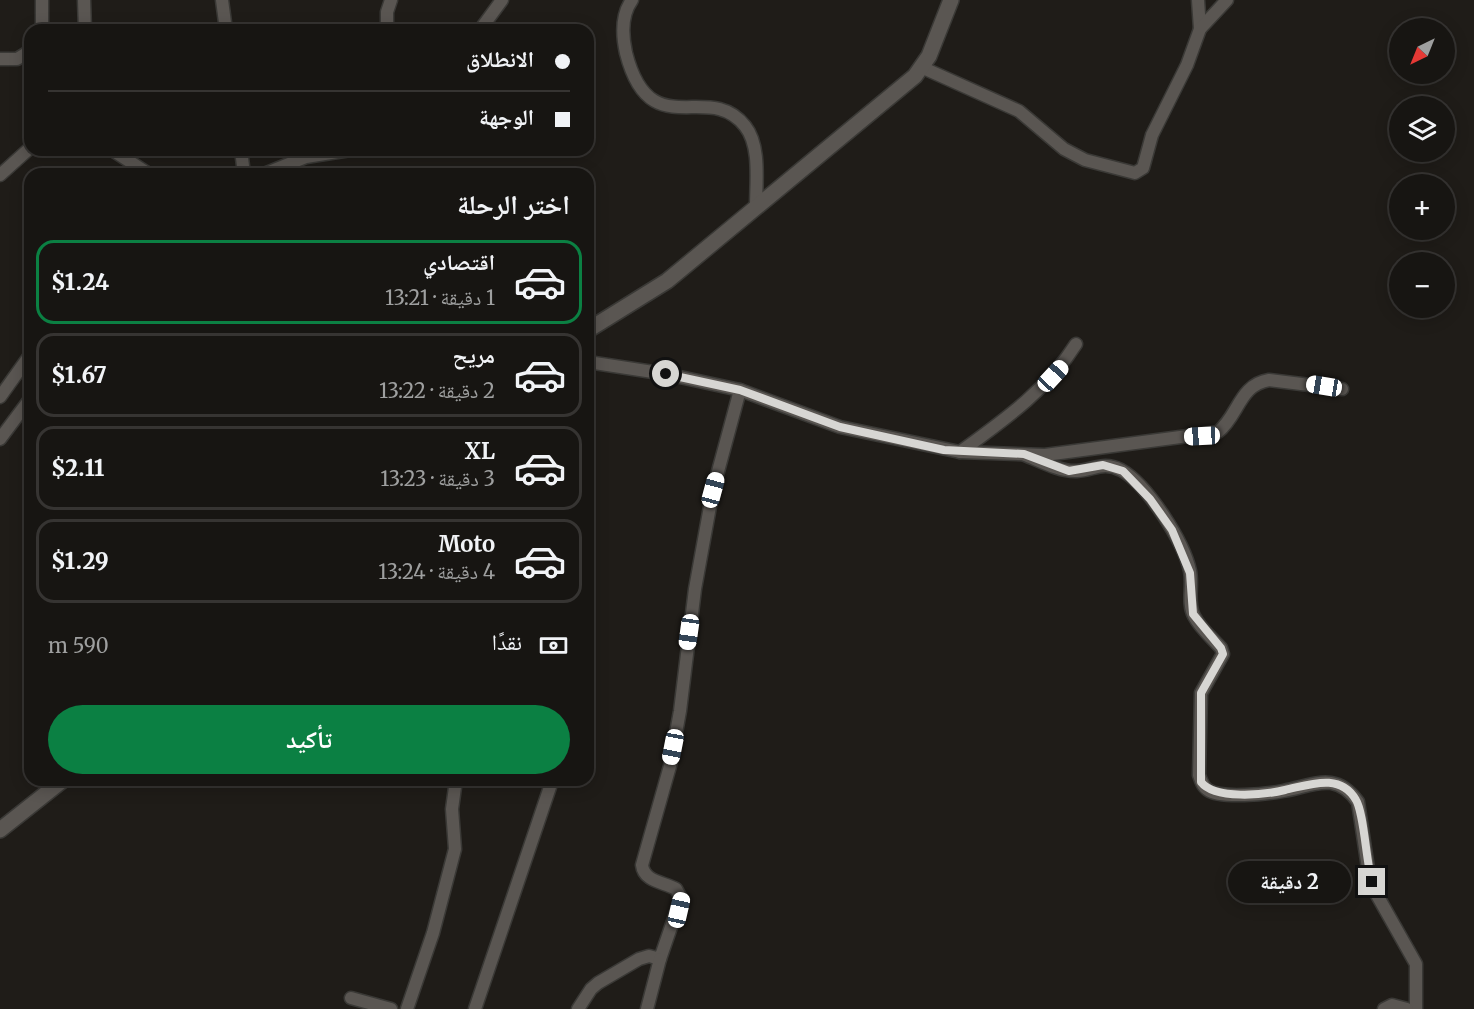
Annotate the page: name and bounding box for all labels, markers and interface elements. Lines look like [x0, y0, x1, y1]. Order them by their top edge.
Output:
north arrow [1389, 18, 1455, 84]
map controls [1389, 18, 1455, 318]
text: الانطلاق [466, 45, 534, 73]
button: layers [1389, 96, 1455, 162]
text: الوجهة [479, 103, 534, 131]
button: + [1389, 174, 1455, 240]
text: اختر الرحلة [457, 187, 570, 221]
text: اقتصادي [423, 248, 495, 276]
button: − [1389, 252, 1455, 318]
icon: car [513, 255, 567, 309]
text: $1.24 [51, 268, 109, 296]
text: 1 دقيقة · 13:21 [385, 285, 495, 310]
text: مريح [452, 341, 495, 369]
icon: car [513, 348, 567, 402]
car [1034, 357, 1072, 395]
route start [652, 360, 679, 387]
text: $1.67 [51, 361, 107, 389]
car [1305, 374, 1343, 398]
text: 2 دقيقة · 13:22 [379, 378, 495, 403]
car [1184, 426, 1220, 446]
text: XL [465, 437, 495, 465]
icon: car [513, 441, 567, 495]
text: $2.11 [51, 454, 104, 482]
text: 3 دقيقة · 13:23 [380, 466, 495, 491]
car [700, 470, 726, 510]
text: Moto [438, 530, 495, 558]
icon: car [513, 534, 567, 588]
text: $1.29 [51, 547, 109, 575]
text: 4 دقيقة · 13:24 [378, 559, 495, 584]
car [678, 613, 700, 651]
text: نقدًا [492, 628, 522, 656]
icon: cash [537, 629, 570, 662]
text: 590 m [48, 633, 109, 658]
button: تأكيد [48, 705, 570, 774]
car [661, 728, 685, 766]
callout: 2 دقيقة [1228, 861, 1351, 903]
route end [1358, 868, 1385, 895]
text: 2 دقيقة [1260, 869, 1319, 894]
car [666, 890, 692, 930]

